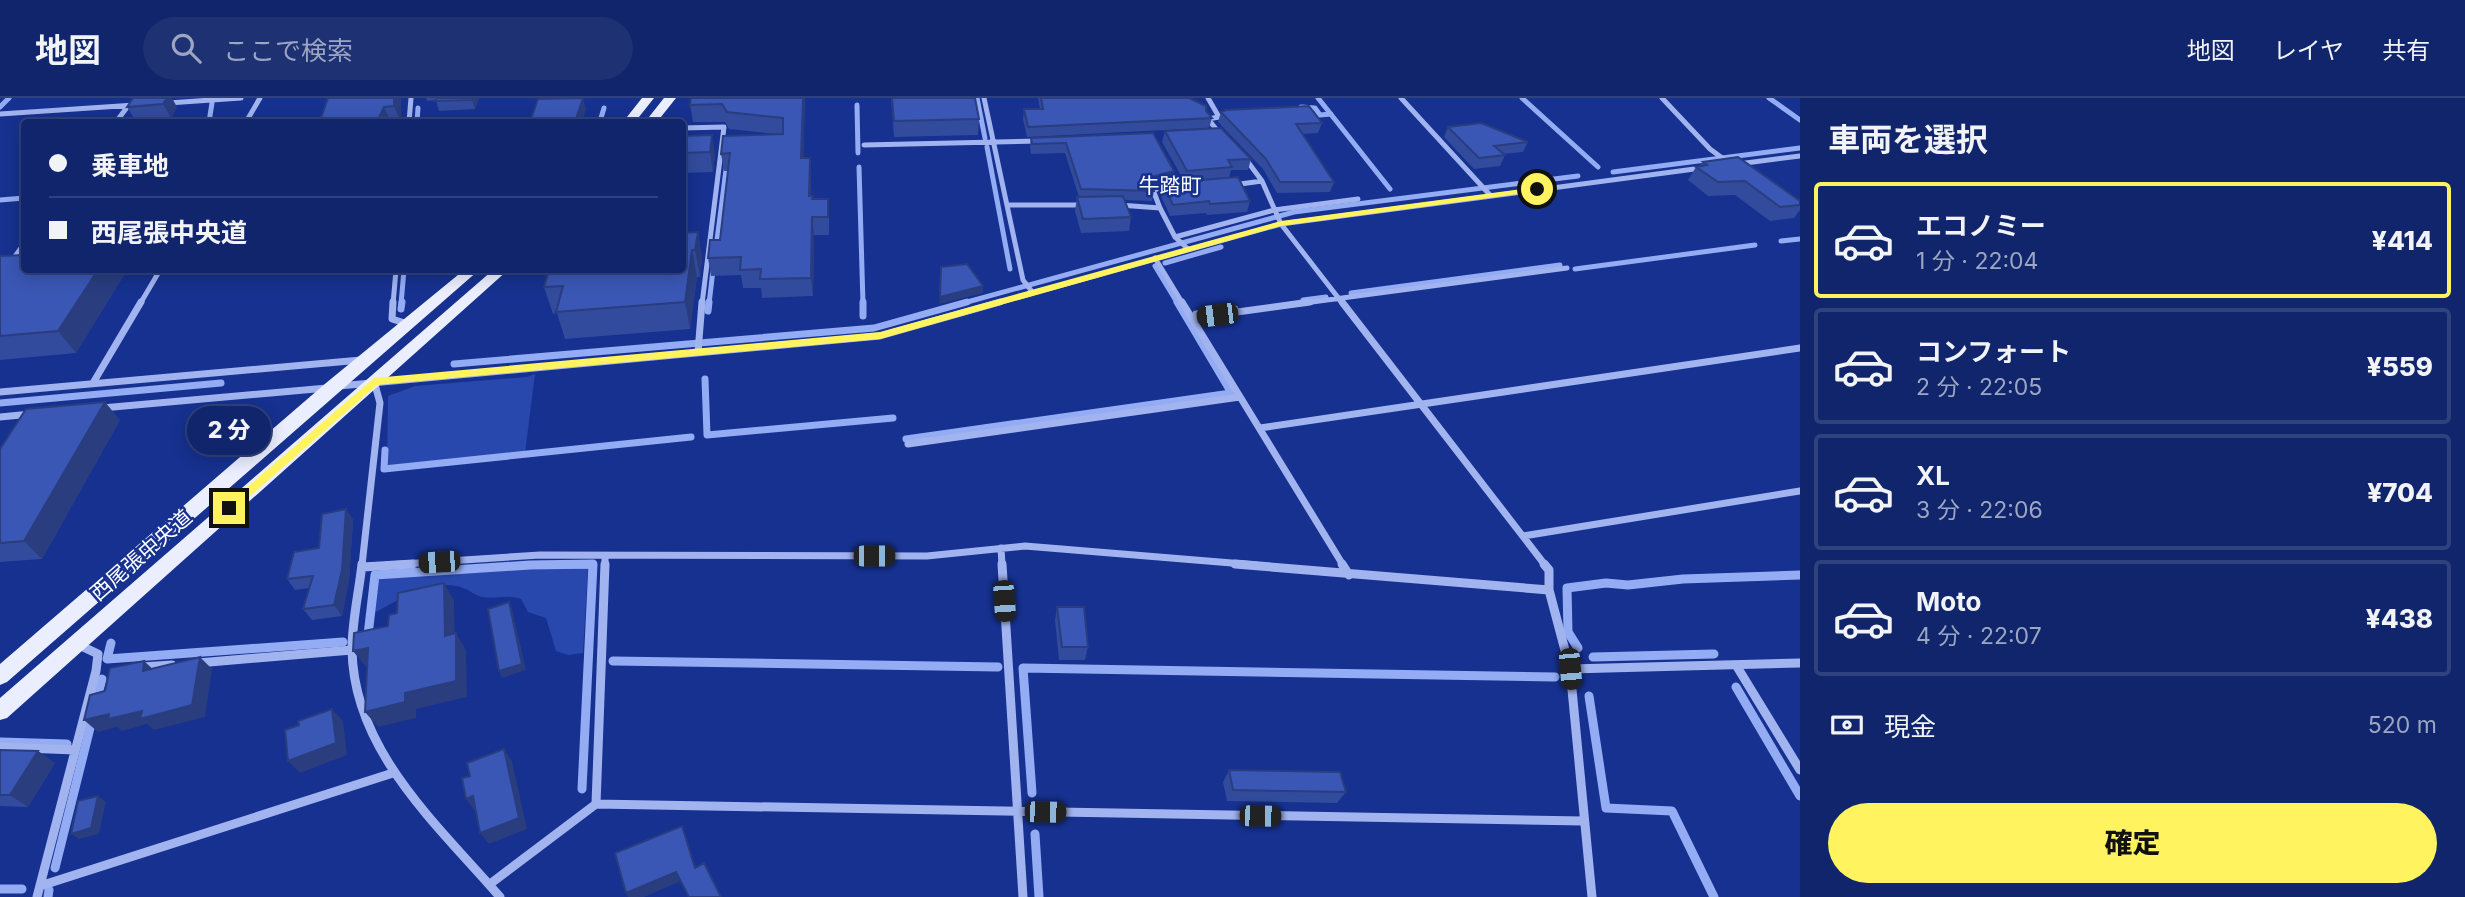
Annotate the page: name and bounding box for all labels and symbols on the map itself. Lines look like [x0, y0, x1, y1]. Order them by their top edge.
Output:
district label: 牛踏町 [1139, 173, 1202, 198]
route start [1521, 173, 1553, 205]
car [1195, 302, 1240, 328]
callout: 2 分 [187, 406, 271, 456]
route end [213, 492, 245, 524]
street label: 西尾張中央道 [85, 504, 197, 606]
car [854, 546, 896, 567]
car [418, 550, 461, 574]
car [993, 579, 1016, 623]
car [1558, 647, 1583, 691]
car [1024, 801, 1067, 823]
car [1239, 805, 1282, 827]

